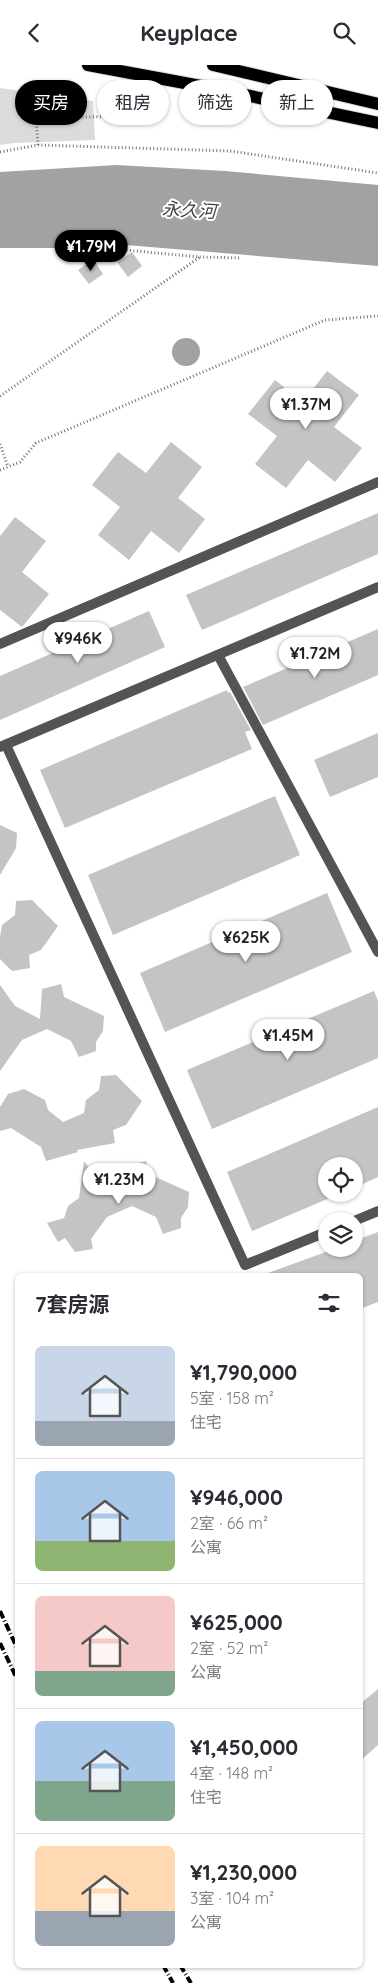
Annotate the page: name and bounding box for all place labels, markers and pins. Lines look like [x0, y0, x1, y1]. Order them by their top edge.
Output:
pin: ¥1.79M [50, 229, 132, 272]
pin: ¥1.37M [265, 387, 347, 430]
pin: ¥946K [43, 621, 113, 664]
pin: ¥1.72M [274, 637, 356, 679]
pin: ¥625K [211, 921, 281, 963]
pin: ¥1.45M [247, 1019, 329, 1061]
pin: ¥1.23M [78, 1163, 160, 1205]

